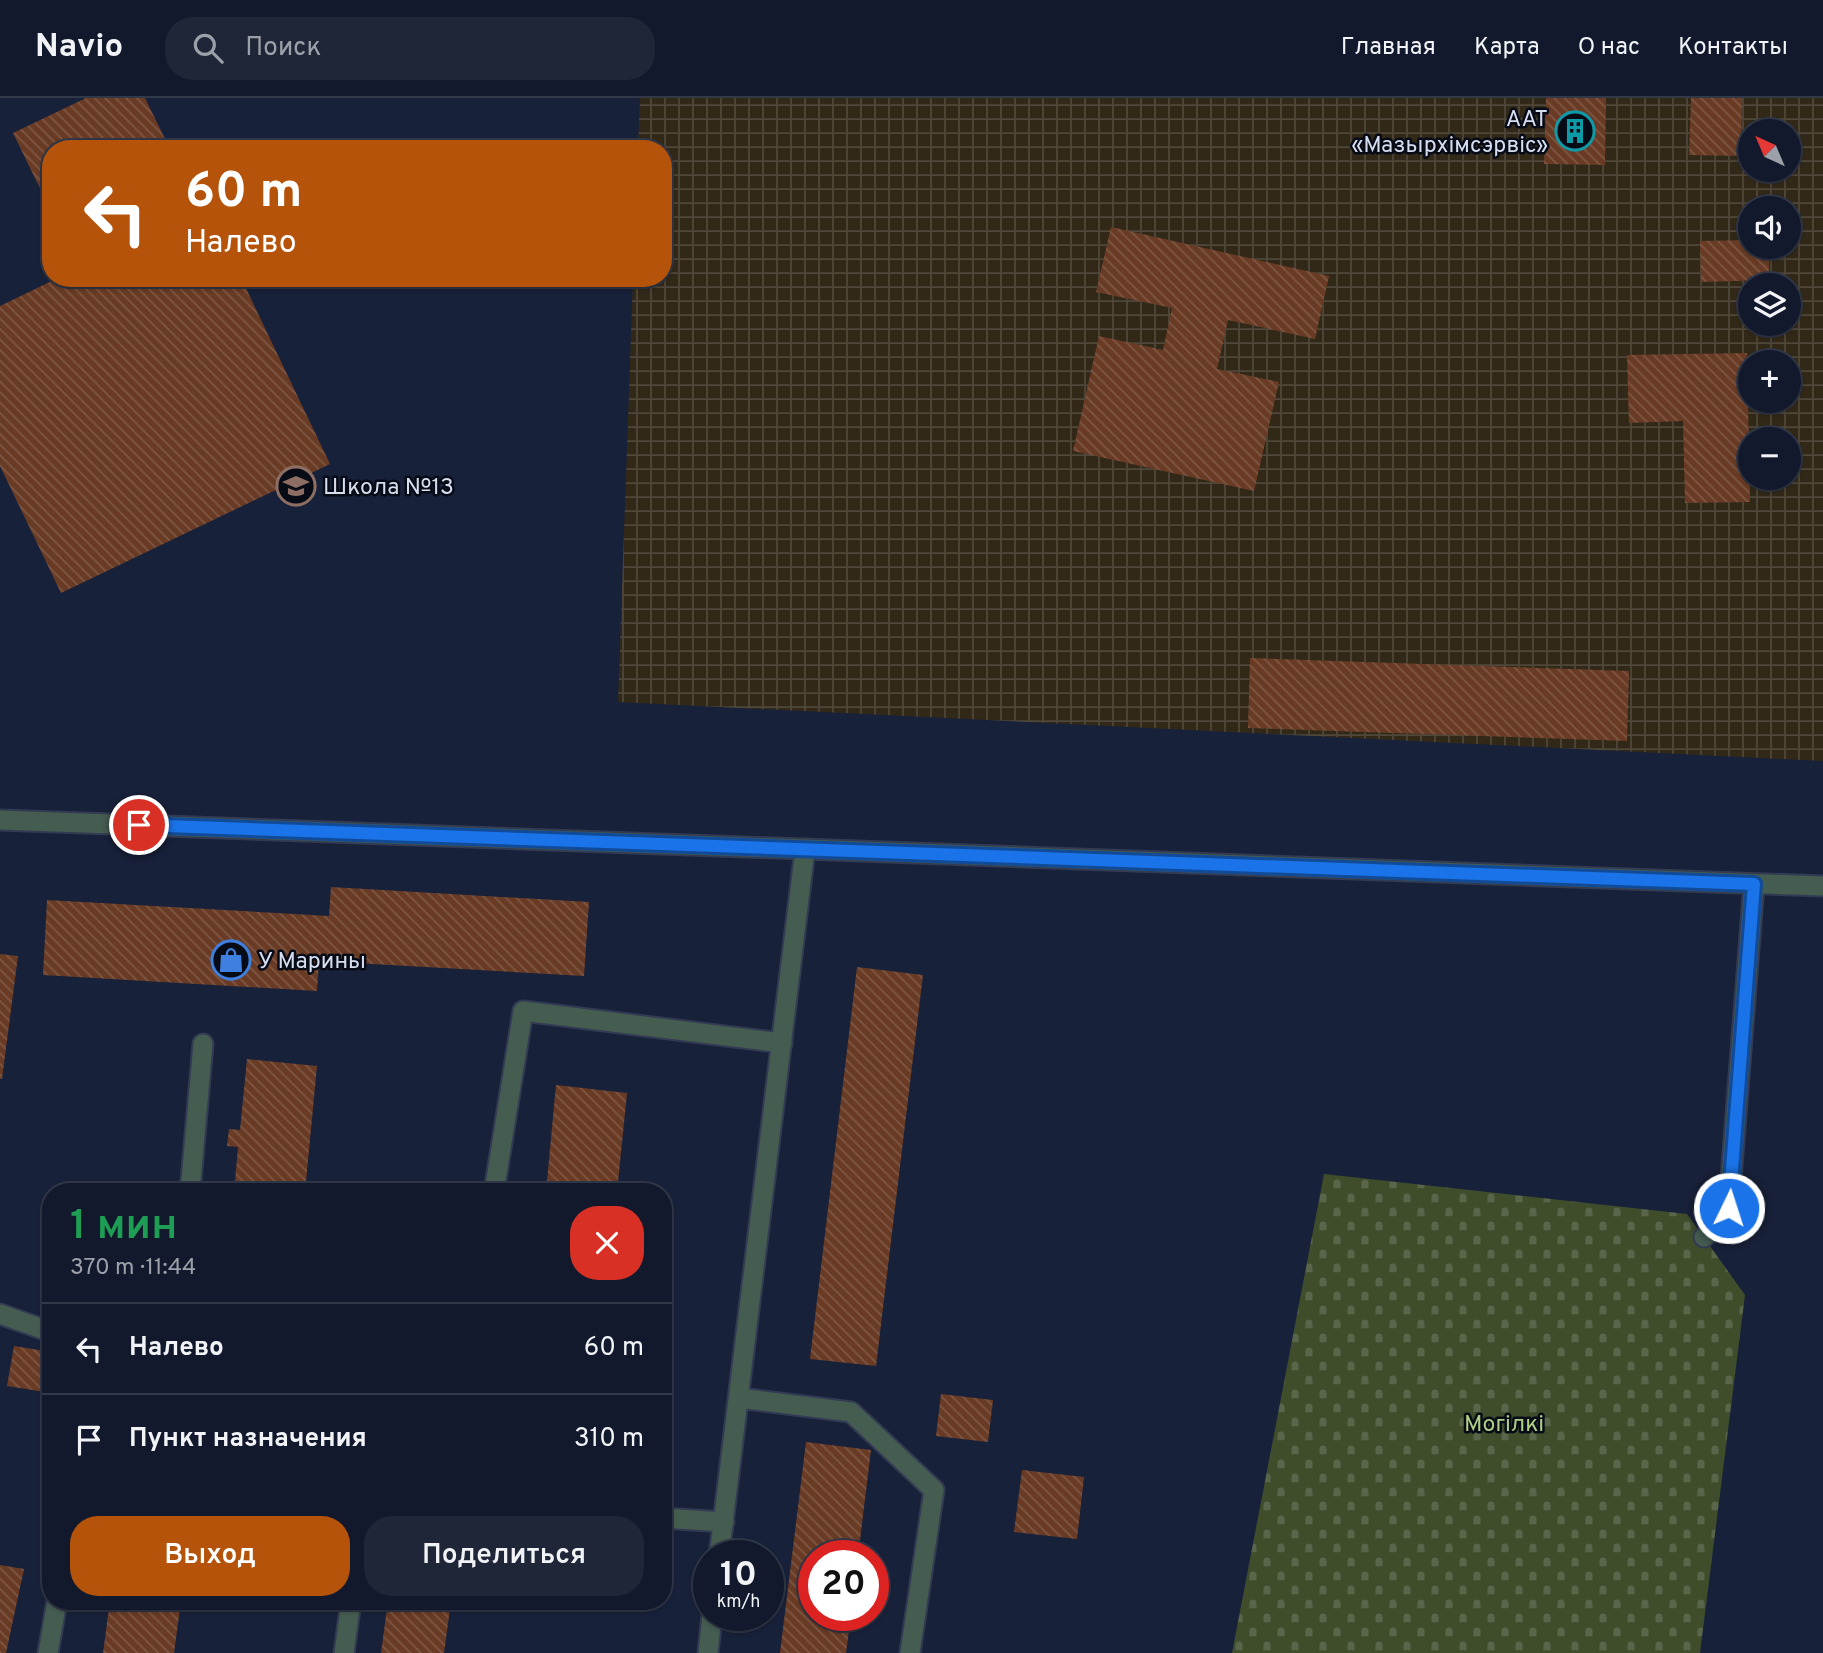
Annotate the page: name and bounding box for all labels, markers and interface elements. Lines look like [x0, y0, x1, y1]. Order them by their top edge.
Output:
search box [165, 17, 655, 80]
text: Navio [35, 27, 123, 69]
icon: search [189, 29, 227, 67]
text: Поиск [245, 32, 321, 65]
text: Главная [1341, 33, 1436, 63]
text: Карта [1474, 33, 1540, 63]
text: О нас [1578, 33, 1640, 63]
text: Контакты [1678, 33, 1788, 63]
place label: ААТ «Мазырхімсэрвіс» [1351, 106, 1548, 161]
building icon: ААТ «Мазырхімсэрвіс» [1554, 110, 1596, 152]
north arrow [1738, 119, 1801, 182]
map controls [1738, 119, 1801, 490]
text: 60 m [185, 163, 303, 225]
icon: left [70, 168, 161, 259]
button: sound [1738, 196, 1801, 259]
text: Налево [185, 224, 297, 264]
button: layers [1738, 273, 1801, 336]
button: + [1738, 350, 1801, 413]
button: − [1738, 427, 1801, 490]
school or university icon: Школа №13 [275, 465, 317, 507]
place label: Школа №13 [323, 474, 454, 503]
pin [109, 795, 169, 855]
icon: arrive [120, 806, 158, 844]
shop icon: У Марины [210, 939, 252, 981]
place label: У Марины [258, 948, 366, 977]
position arrow [1692, 1171, 1766, 1245]
text: 1 мин [70, 1201, 177, 1254]
button: close [570, 1206, 644, 1280]
text: 370 m · 11:44 [70, 1254, 196, 1283]
icon: left [70, 1330, 108, 1368]
text: Налево [129, 1332, 224, 1365]
text: 60 m [584, 1332, 644, 1365]
park label: Могілкі [1464, 1411, 1544, 1440]
icon: arrive [70, 1421, 108, 1459]
text: Пункт назначения [129, 1423, 367, 1456]
text: 310 m [574, 1423, 644, 1456]
button: Выход [70, 1516, 350, 1596]
button: Поделиться [364, 1516, 644, 1596]
speed limit sign: 20 [798, 1540, 889, 1631]
text: 10 [720, 1554, 757, 1598]
text: km/h [717, 1591, 760, 1614]

